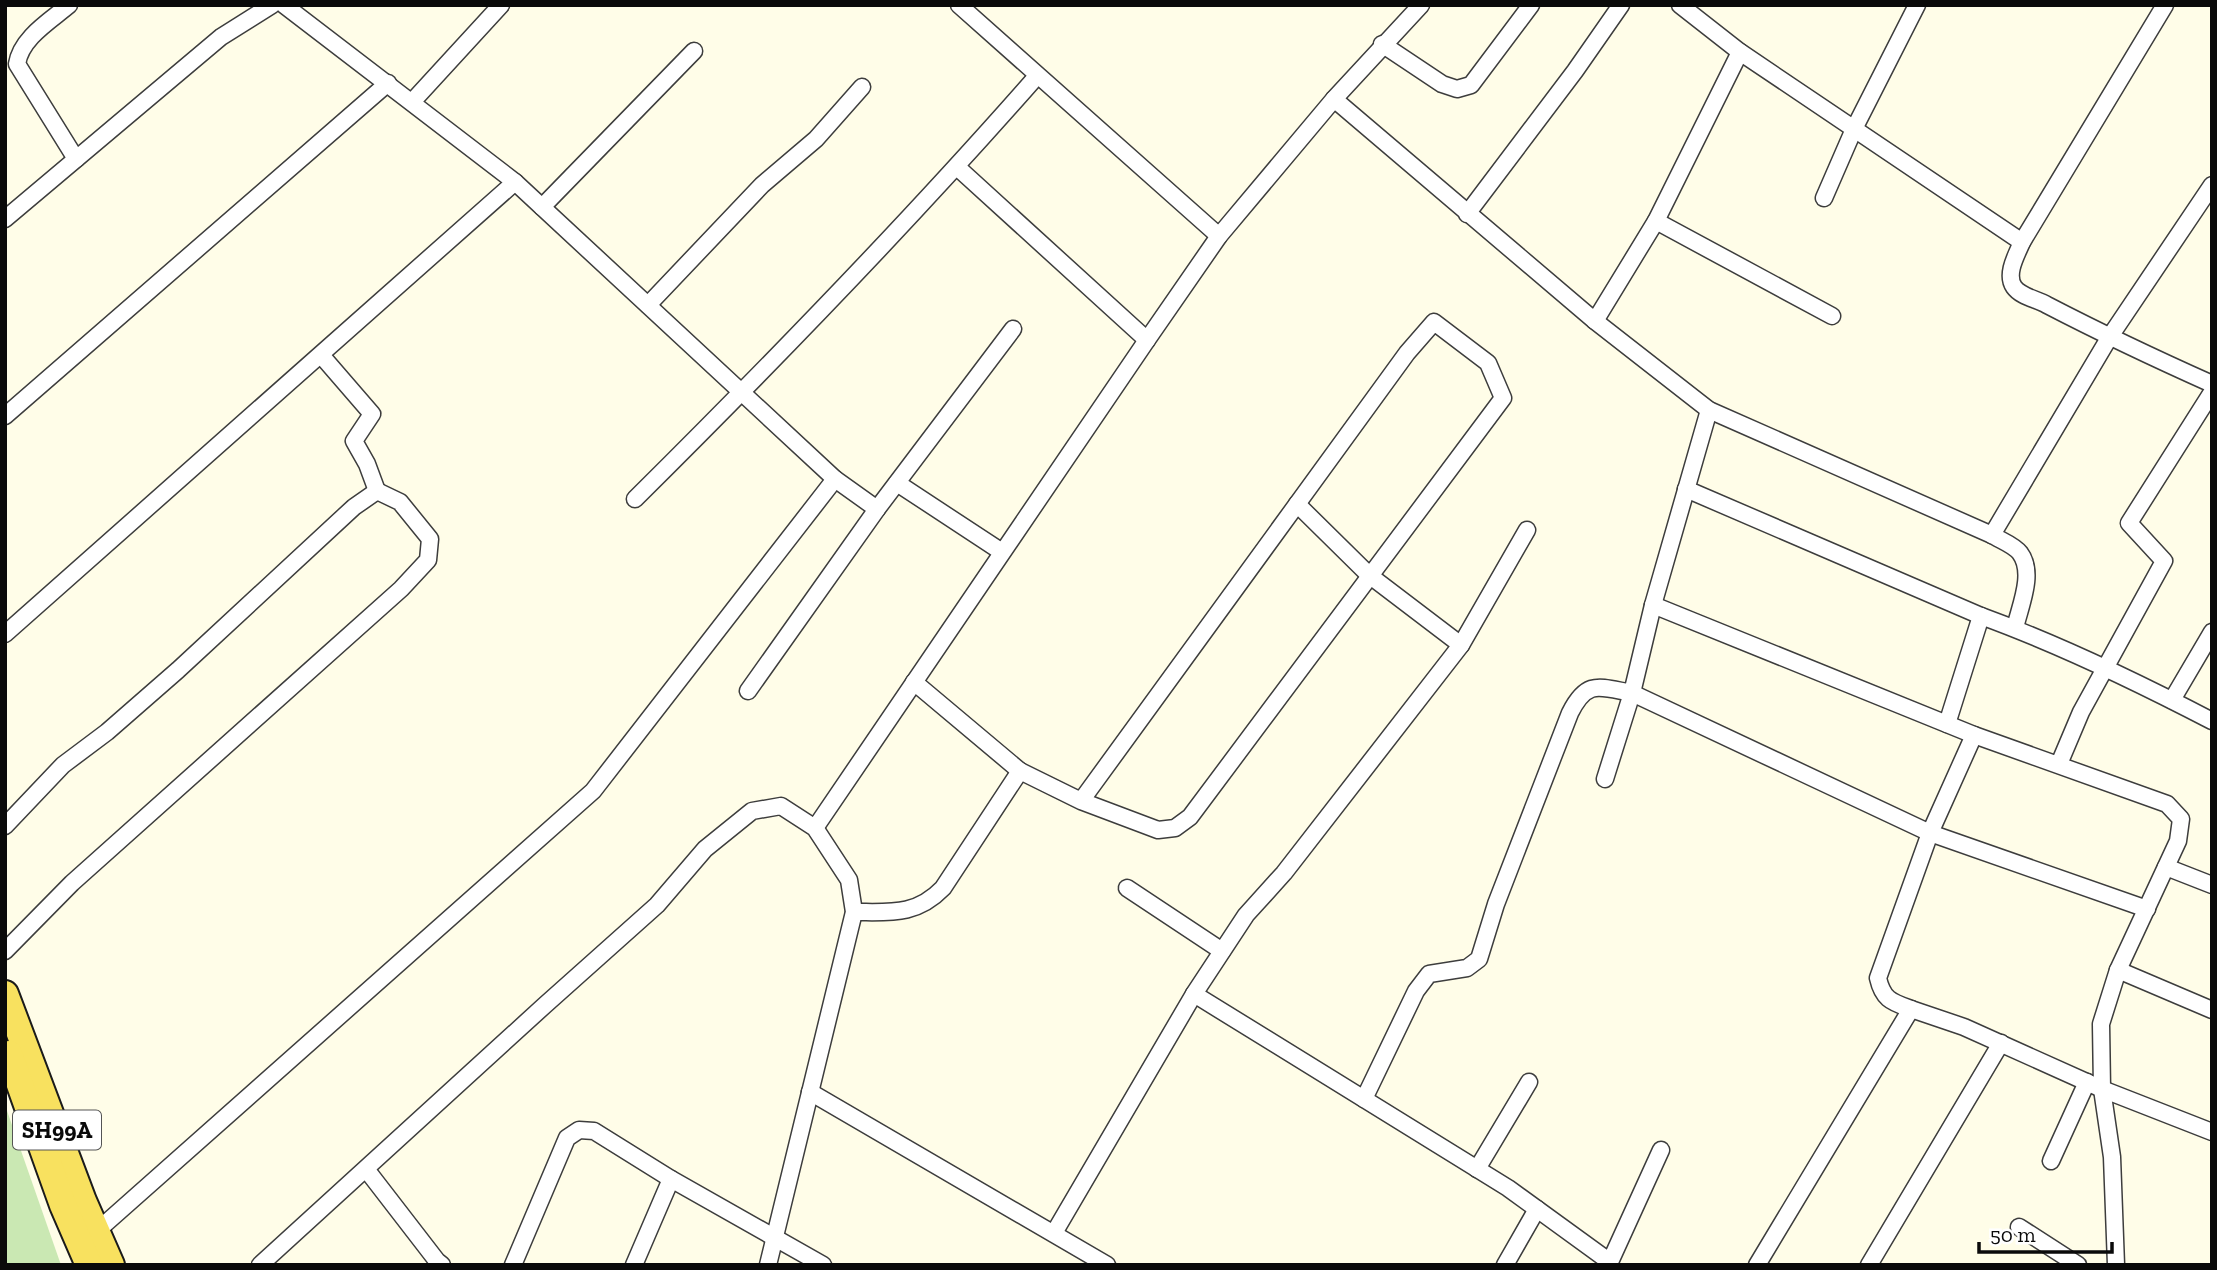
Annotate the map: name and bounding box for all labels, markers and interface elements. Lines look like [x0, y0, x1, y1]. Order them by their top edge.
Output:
road number: SH99A [13, 1110, 101, 1149]
scale bar [1979, 1210, 2112, 1254]
text: 50 m [1990, 1222, 2036, 1247]

